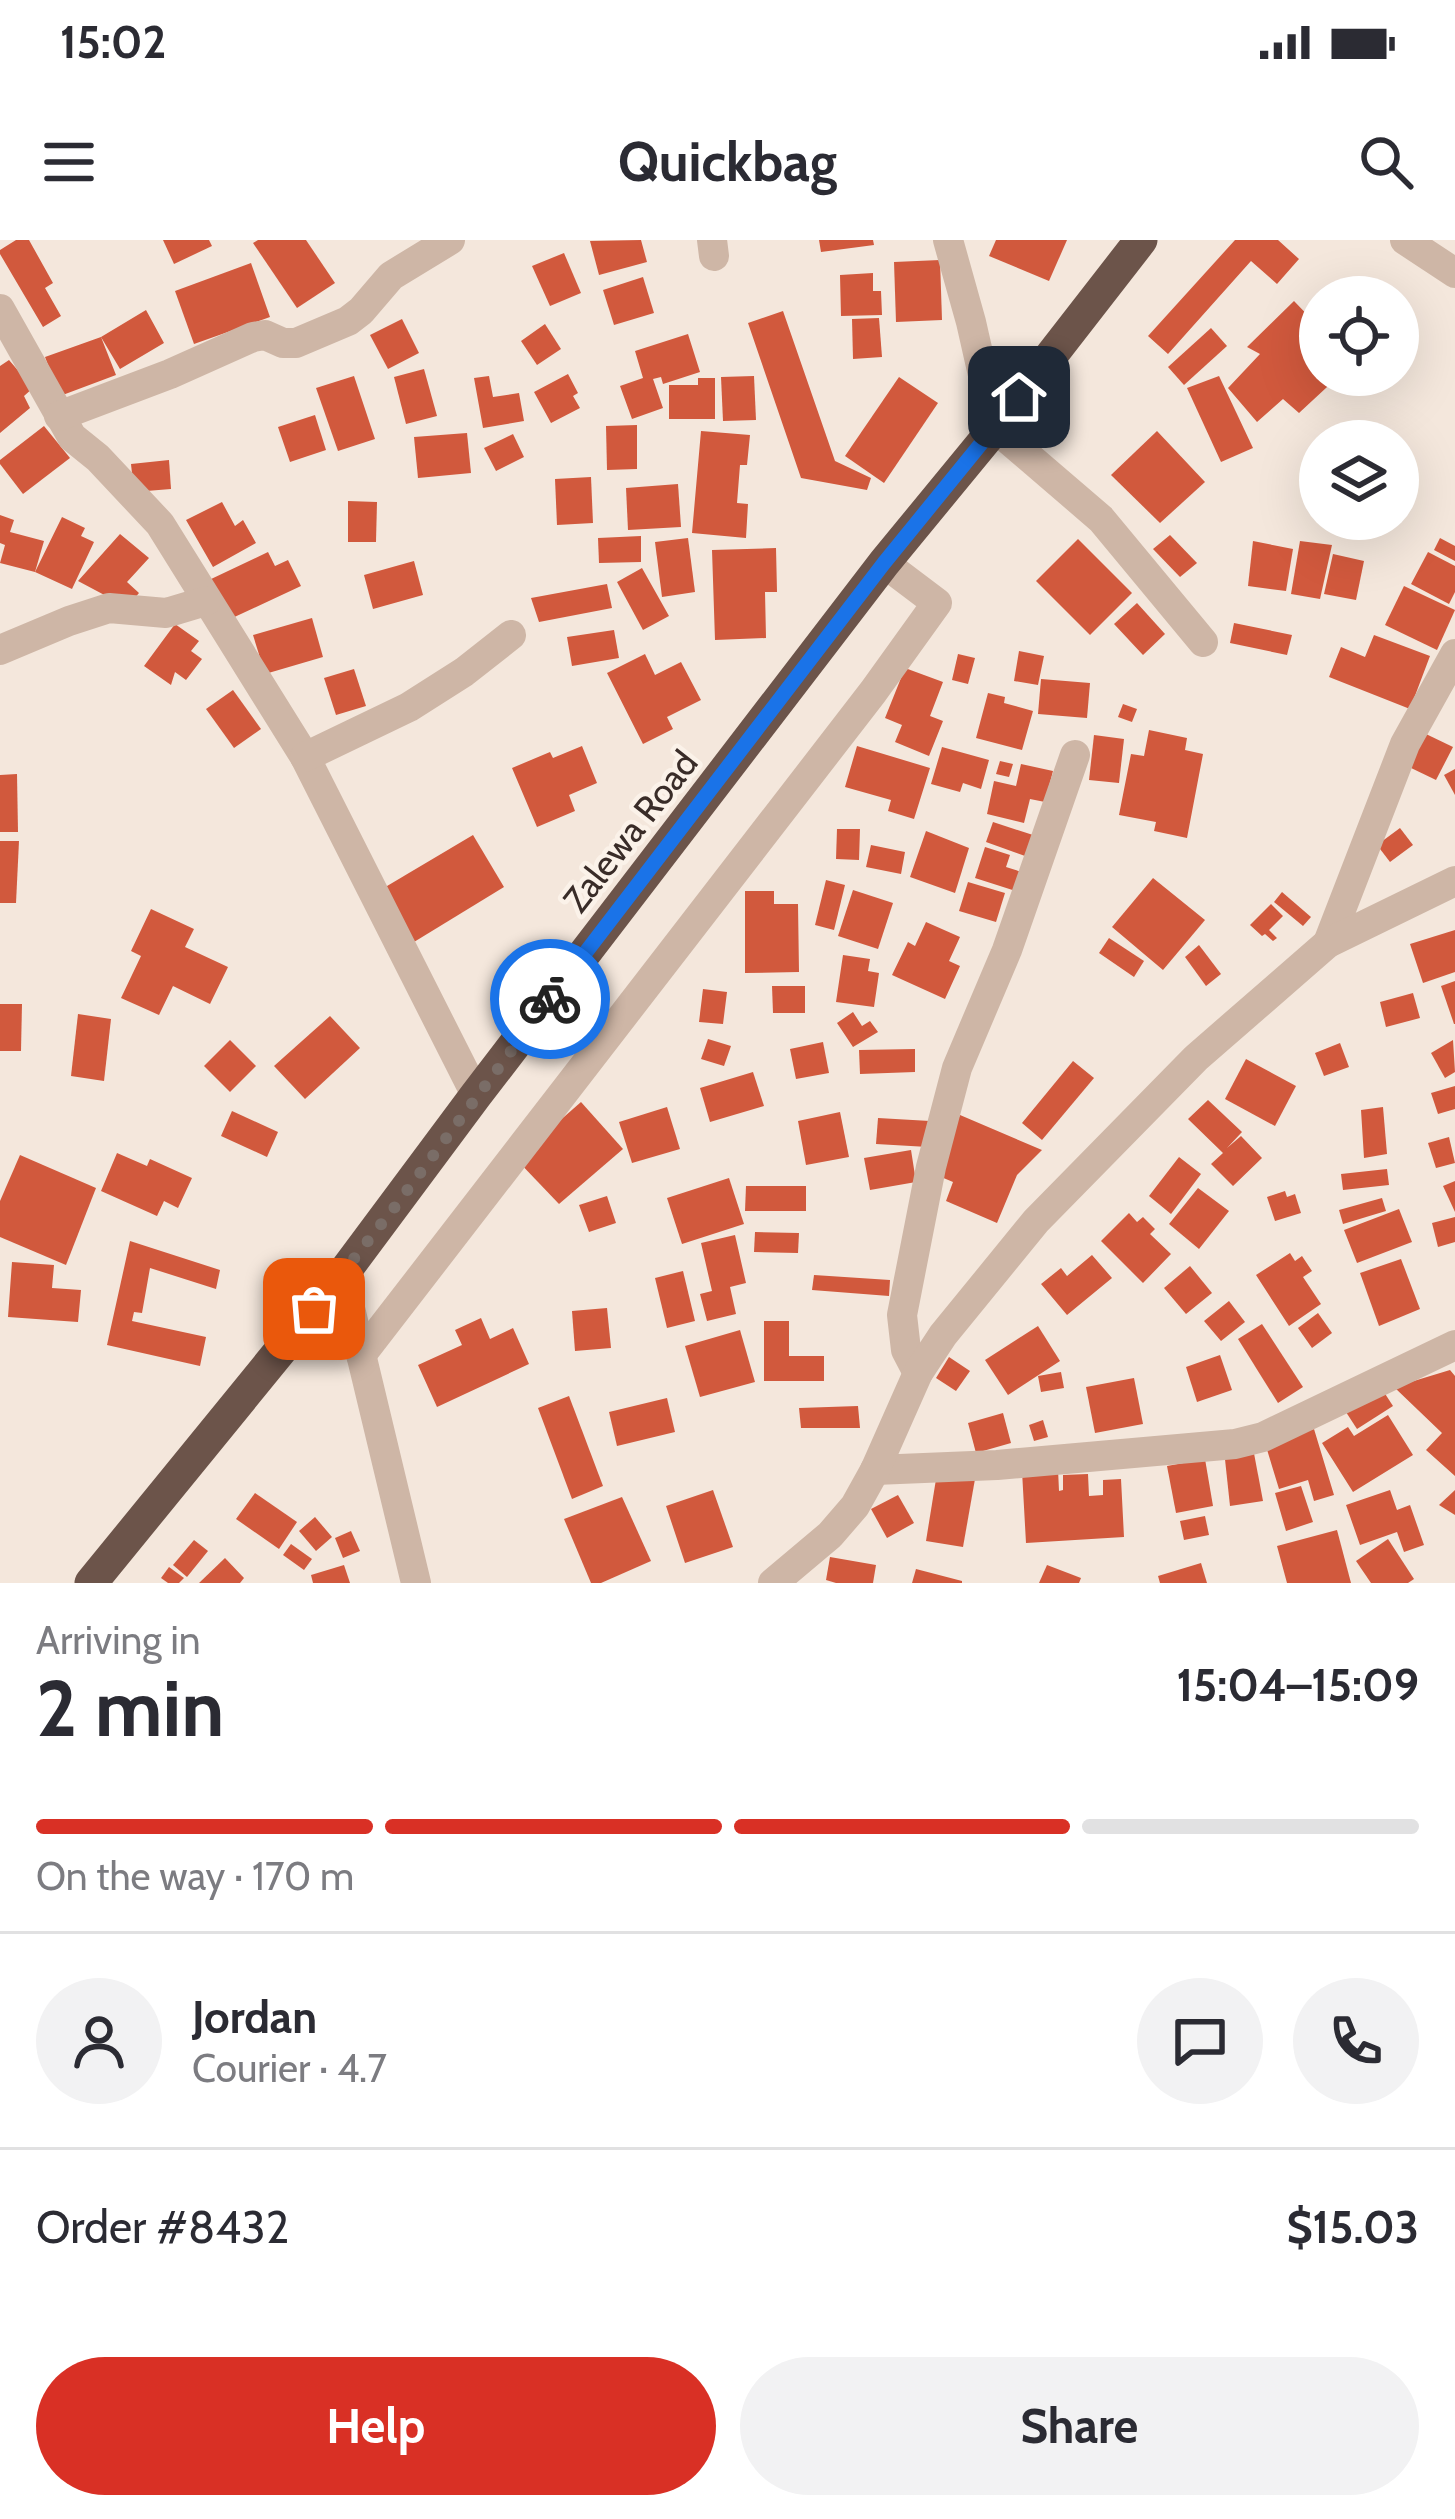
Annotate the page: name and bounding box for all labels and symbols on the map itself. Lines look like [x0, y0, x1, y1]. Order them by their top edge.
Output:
pin [968, 346, 1070, 448]
street label: Zalewa Road [553, 741, 707, 921]
courier [490, 939, 610, 1059]
pin [263, 1258, 365, 1360]

